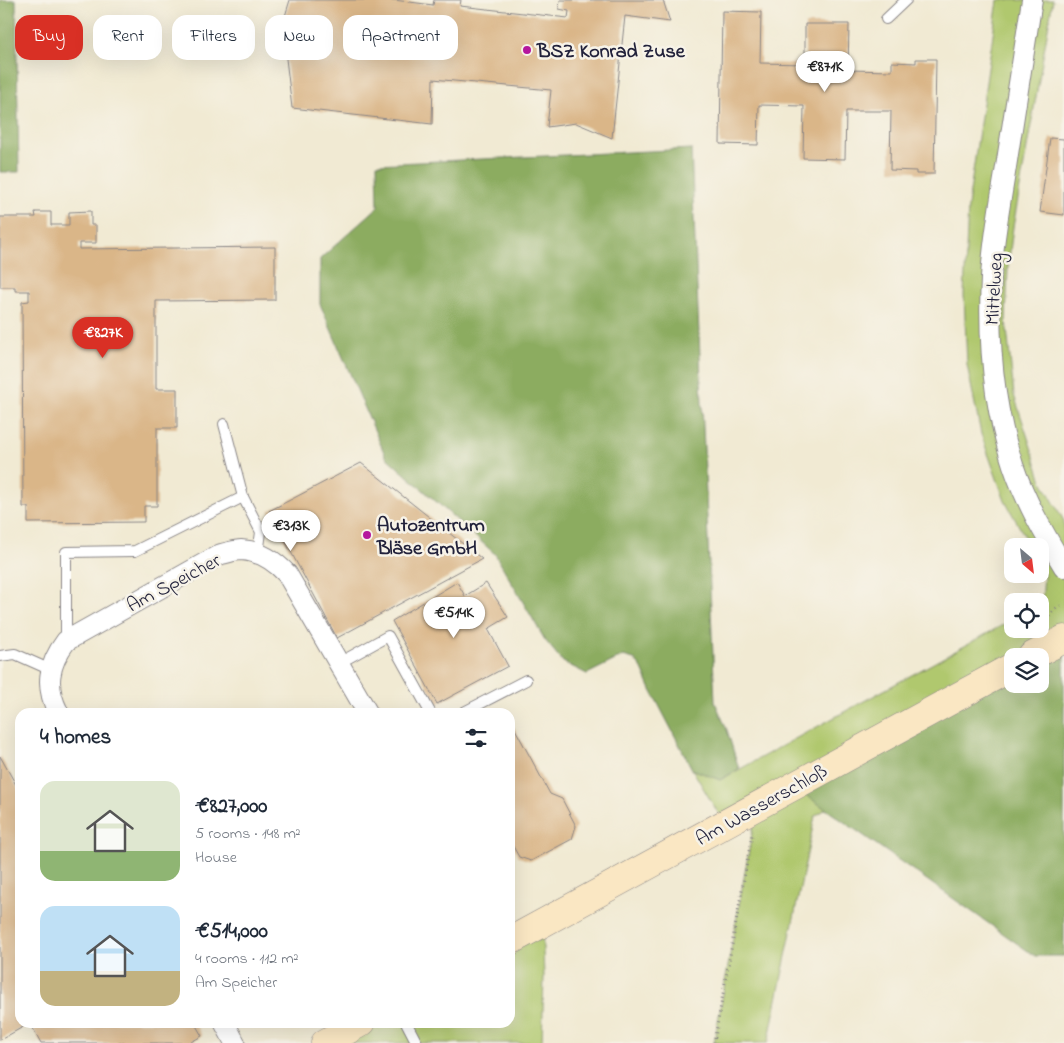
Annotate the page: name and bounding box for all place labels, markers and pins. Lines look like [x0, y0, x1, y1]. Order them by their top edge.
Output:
place label: BSZ Konrad Zuse [536, 38, 686, 67]
marker: BSZ Konrad Zuse [521, 44, 533, 56]
pin: €871K [790, 51, 860, 93]
pin: €827K [68, 316, 138, 359]
pin: €313K [256, 510, 326, 552]
place label: Autozentrum Bläse GmbH [376, 512, 485, 564]
marker: Autozentrum Bläse GmbH [361, 529, 373, 541]
pin: €514K [419, 596, 489, 639]

